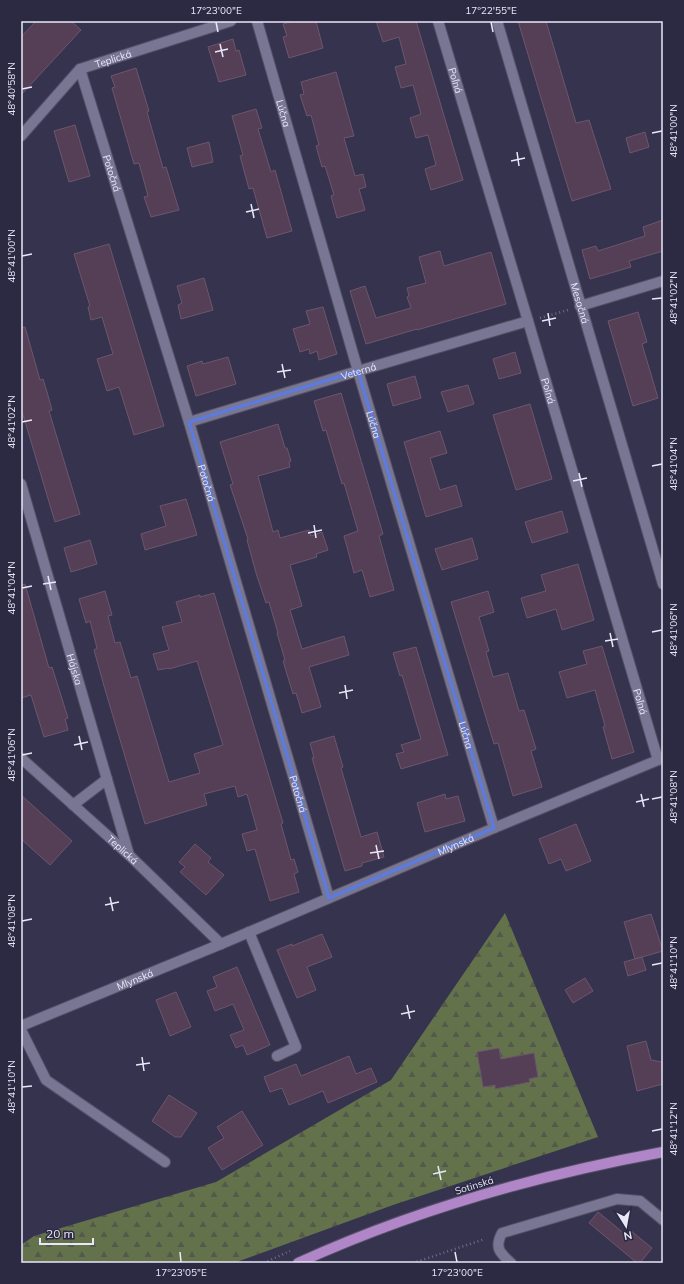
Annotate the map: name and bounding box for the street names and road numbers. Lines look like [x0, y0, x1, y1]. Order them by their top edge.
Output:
street label: Teplická [93, 47, 133, 71]
street label: Poľná [445, 66, 465, 95]
street label: Lúčna [273, 98, 293, 129]
street label: Potočná [100, 153, 123, 193]
street label: Mesačná [568, 281, 592, 325]
street label: Veterná [339, 360, 378, 383]
street label: Poľná [538, 376, 558, 405]
street label: Lúčna [363, 409, 384, 440]
street label: Potočná [195, 463, 218, 503]
street label: Hájska [64, 652, 85, 687]
street label: Poľná [630, 687, 650, 716]
street label: Lúčna [456, 720, 476, 750]
street label: Potočná [286, 774, 309, 814]
street label: Mlynská [436, 831, 476, 858]
street label: Teplická [104, 833, 141, 867]
street label: Mlynská [115, 967, 155, 993]
street label: Sotinská [453, 1173, 495, 1198]

